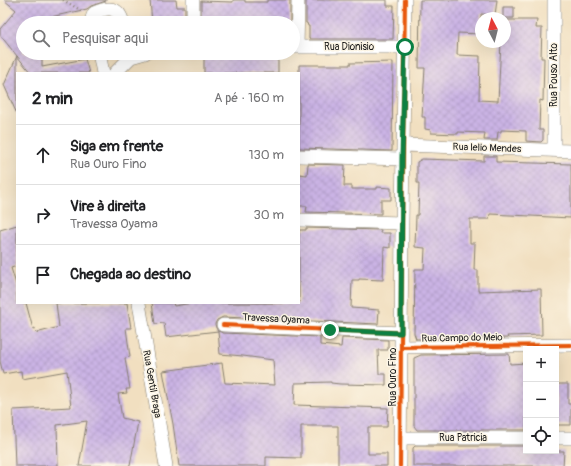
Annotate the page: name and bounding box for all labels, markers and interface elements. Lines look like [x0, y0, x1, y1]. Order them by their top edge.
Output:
north arrow [475, 12, 511, 48]
search box [16, 16, 300, 60]
icon: search [30, 27, 52, 49]
text: Pesquisar aqui [62, 29, 148, 48]
route start [396, 38, 414, 56]
street label: Rua Dionisio [324, 41, 375, 53]
street label: Rua Pouso Alto [548, 42, 560, 107]
text: 2 min [32, 88, 73, 109]
text: A pé · 160 m [214, 90, 284, 106]
text: Siga em frente [70, 137, 163, 156]
street label: Rua lelio Mendes [452, 141, 522, 155]
icon: ahead [32, 144, 54, 166]
text: 130 m [248, 147, 284, 163]
text: Rua Ouro Fino [70, 156, 147, 172]
text: Vire à direita [70, 197, 146, 216]
icon: right [32, 204, 54, 226]
text: 30 m [254, 207, 284, 223]
text: Travessa Oyama [70, 216, 158, 232]
icon: arrive [32, 264, 54, 286]
text: Chegada ao destino [70, 265, 191, 284]
street label: Travessa Oyama [242, 311, 310, 327]
route end [321, 321, 339, 339]
street label: Rua Campo do Meio [421, 331, 503, 345]
map controls [523, 346, 559, 454]
button: + [523, 346, 559, 382]
street label: Rua Ouro Fino [387, 347, 399, 406]
street label: Rua Gentil Braga [140, 349, 164, 419]
button: − [523, 382, 559, 418]
button: locate [523, 418, 559, 454]
street label: Rua Patricia [439, 432, 487, 444]

